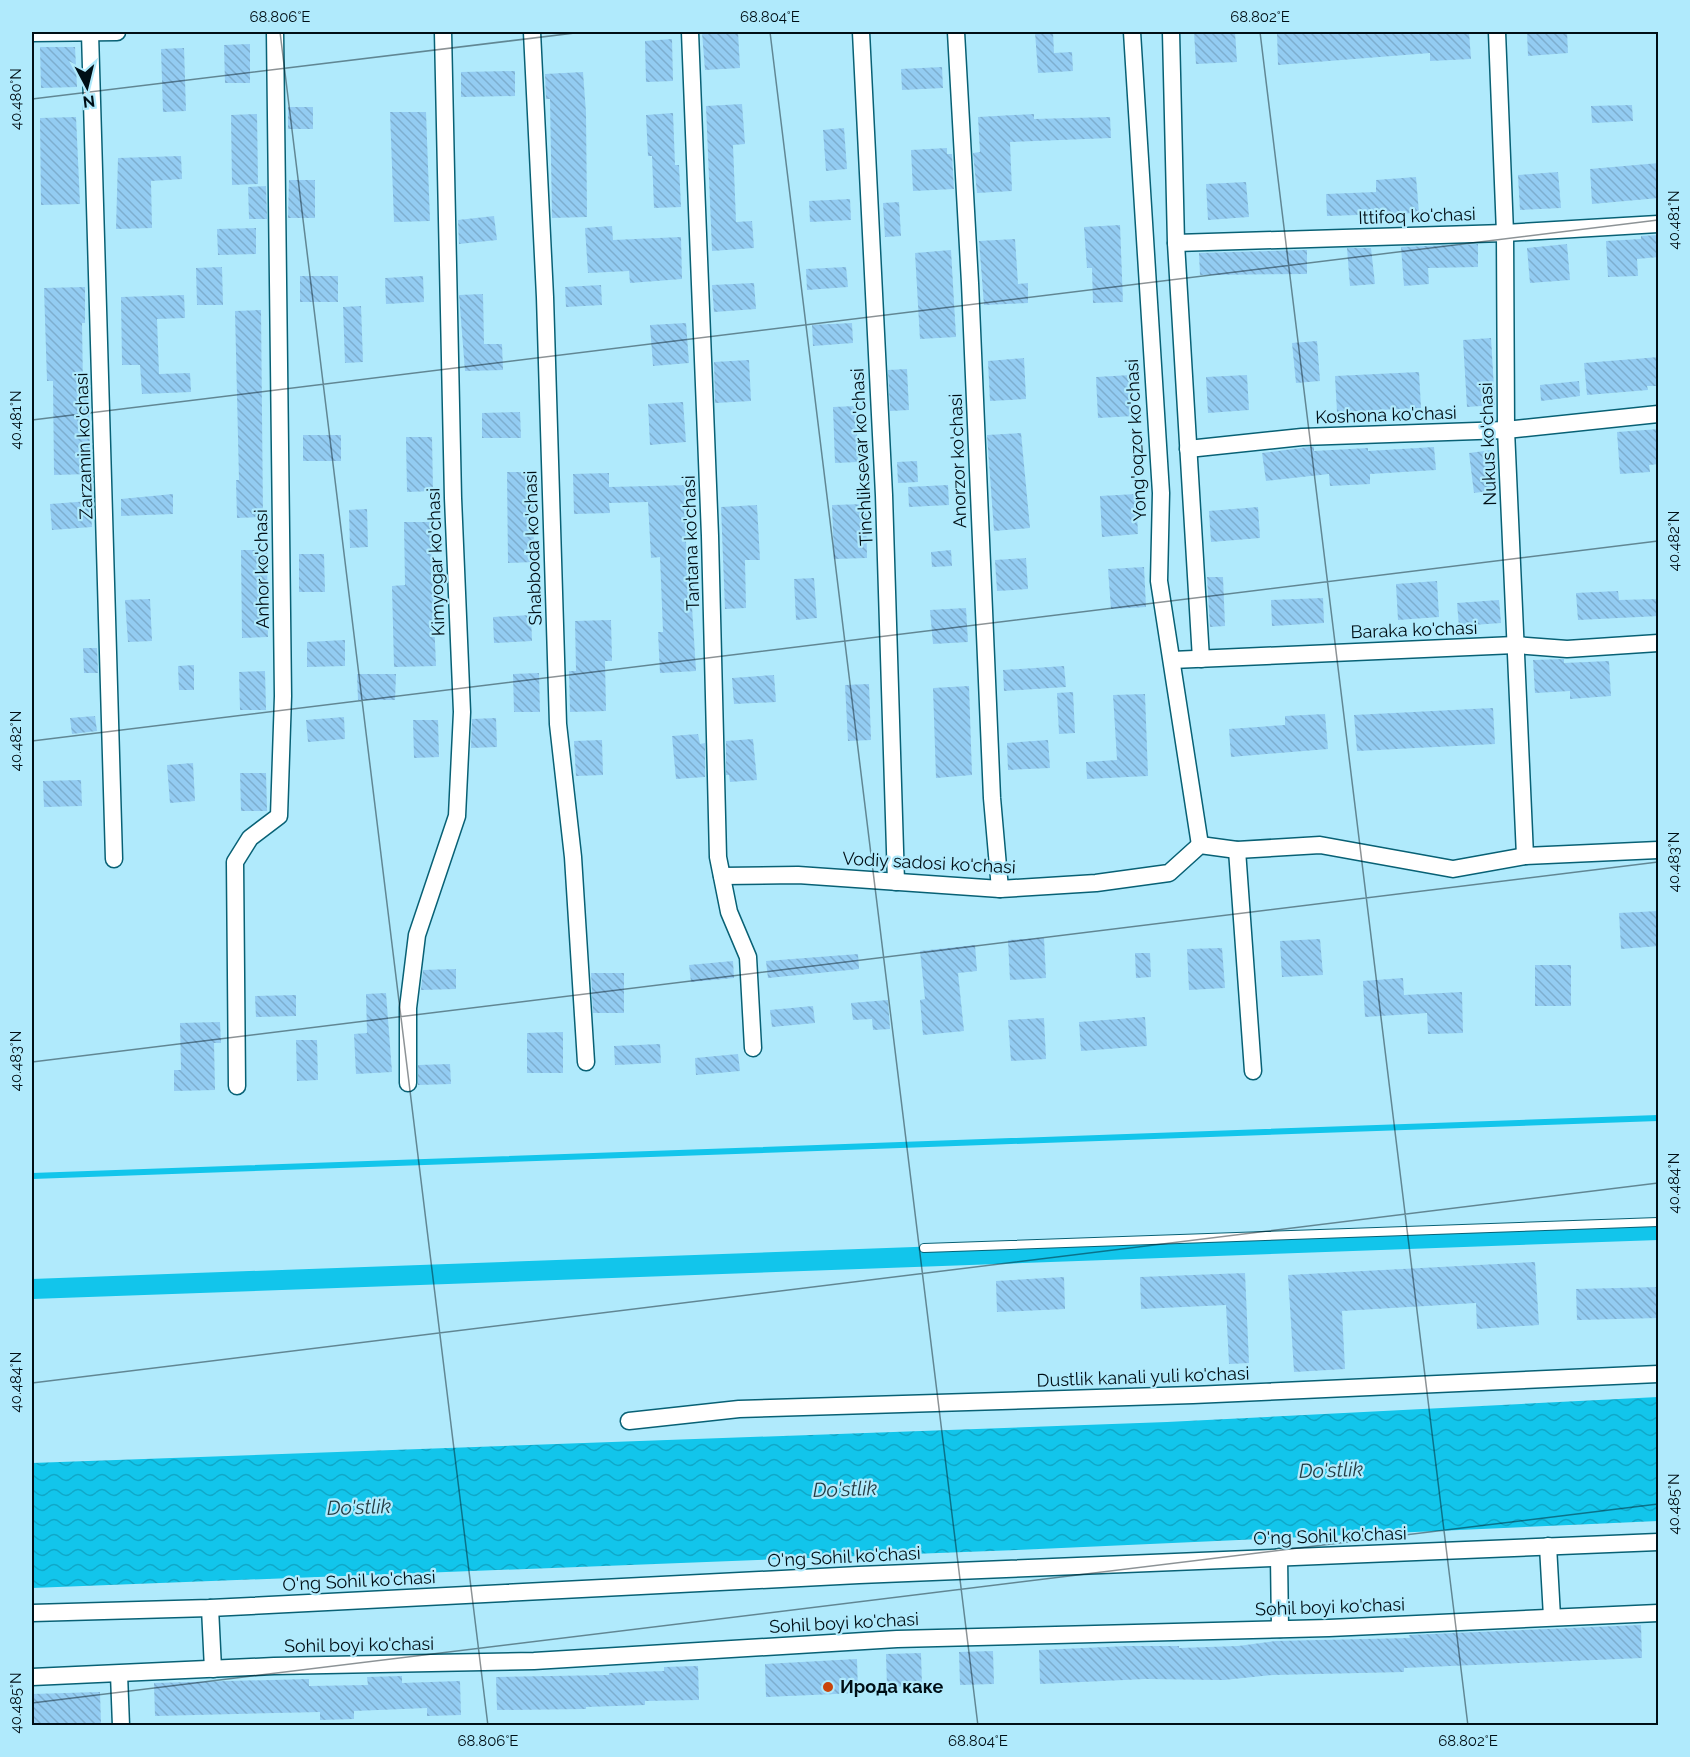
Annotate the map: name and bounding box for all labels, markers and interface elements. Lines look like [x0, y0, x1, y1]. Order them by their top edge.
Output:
text: 68.806°E [249, 8, 311, 26]
text: 68.804°E [740, 8, 800, 26]
text: 68.802°E [1230, 8, 1290, 26]
north arrow [57, 57, 117, 117]
text: 40.480°N [7, 68, 25, 130]
text: N [82, 91, 96, 112]
text: 40.481°N [1665, 191, 1683, 249]
street label: Ittifoq ko'chasi [1358, 203, 1476, 228]
street label: Yong'oqzor ko'chasi [1121, 358, 1150, 522]
street label: Tinchliksevar ko'chasi [846, 368, 877, 546]
street label: Zarzamin ko'chasi [70, 372, 97, 520]
street label: Nukus ko'chasi [1475, 382, 1500, 506]
text: 40.481°N [7, 391, 25, 449]
street label: Anorzor ko'chasi [945, 393, 970, 529]
street label: Koshona ko'chasi [1315, 402, 1457, 427]
street label: Shabboda ko'chasi [519, 470, 546, 626]
street label: Tantana ko'chasi [678, 475, 703, 611]
street label: Kimyogar ko'chasi [422, 487, 449, 637]
street label: Anhor ko'chasi [250, 509, 273, 629]
text: 40.482°N [1665, 511, 1683, 571]
street label: Baraka ko'chasi [1350, 617, 1478, 642]
text: 40.482°N [7, 711, 25, 771]
text: 40.483°N [1665, 832, 1683, 892]
street label: Vodiy sadosi ko'chasi [842, 847, 1016, 878]
text: 40.483°N [7, 1031, 25, 1091]
text: 40.484°N [1665, 1153, 1683, 1213]
text: 40.484°N [7, 1352, 25, 1412]
street label: Dustlik kanali yuli ko'chasi [1036, 1362, 1250, 1391]
water label: Do'stlik [1298, 1457, 1364, 1483]
text: 40.485°N [1665, 1473, 1683, 1535]
water label: Do'stlik [812, 1476, 878, 1502]
water label: Do'stlik [326, 1494, 392, 1520]
street label: O'ng Sohil ko'chasi [1253, 1522, 1407, 1549]
street label: O'ng Sohil ko'chasi [767, 1542, 921, 1571]
street label: O'ng Sohil ko'chasi [282, 1566, 436, 1595]
street label: Sohil boyi ko'chasi [1255, 1593, 1405, 1620]
street label: Sohil boyi ko'chasi [769, 1608, 919, 1637]
street label: Sohil boyi ko'chasi [284, 1633, 434, 1656]
text: 40.485°N [7, 1672, 25, 1734]
place label: Ирода каке [840, 1676, 943, 1697]
marker: Ирода каке [821, 1680, 835, 1694]
text: 68.806°E [457, 1732, 519, 1750]
text: 68.804°E [948, 1732, 1008, 1750]
text: 68.802°E [1438, 1732, 1498, 1750]

